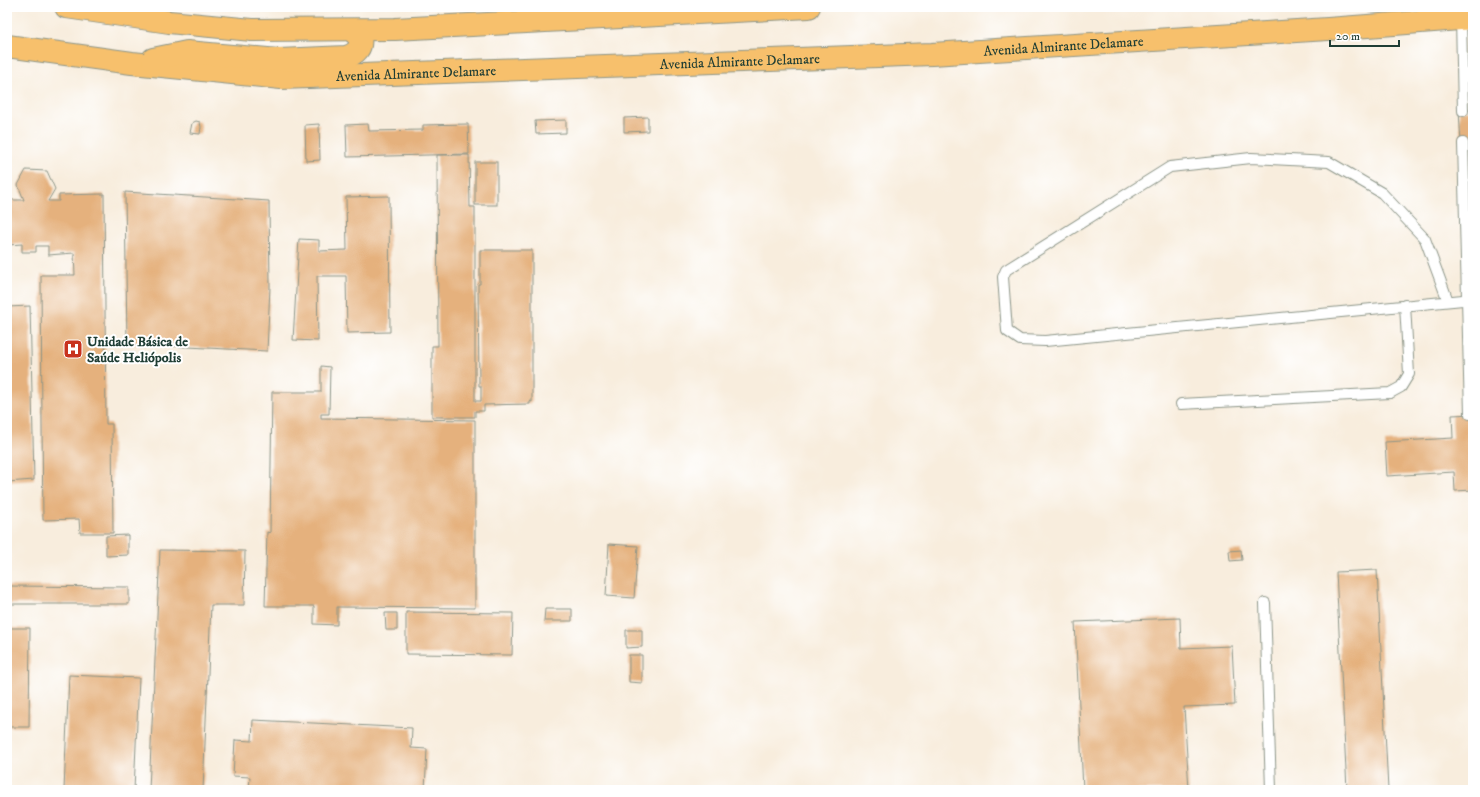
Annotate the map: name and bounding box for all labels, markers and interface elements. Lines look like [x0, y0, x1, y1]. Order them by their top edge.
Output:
scale bar [1330, 22, 1399, 48]
text: 20 m [1336, 29, 1360, 44]
street label: Avenida Almirante Delamare [983, 33, 1144, 61]
street label: Avenida Almirante Delamare [659, 50, 820, 74]
street label: Avenida Almirante Delamare [336, 62, 497, 86]
place label: Unidade Básica de Saúde Heliópolis [87, 333, 188, 367]
hospital icon: Unidade Básica de Saúde Heliópolis [62, 338, 84, 360]

